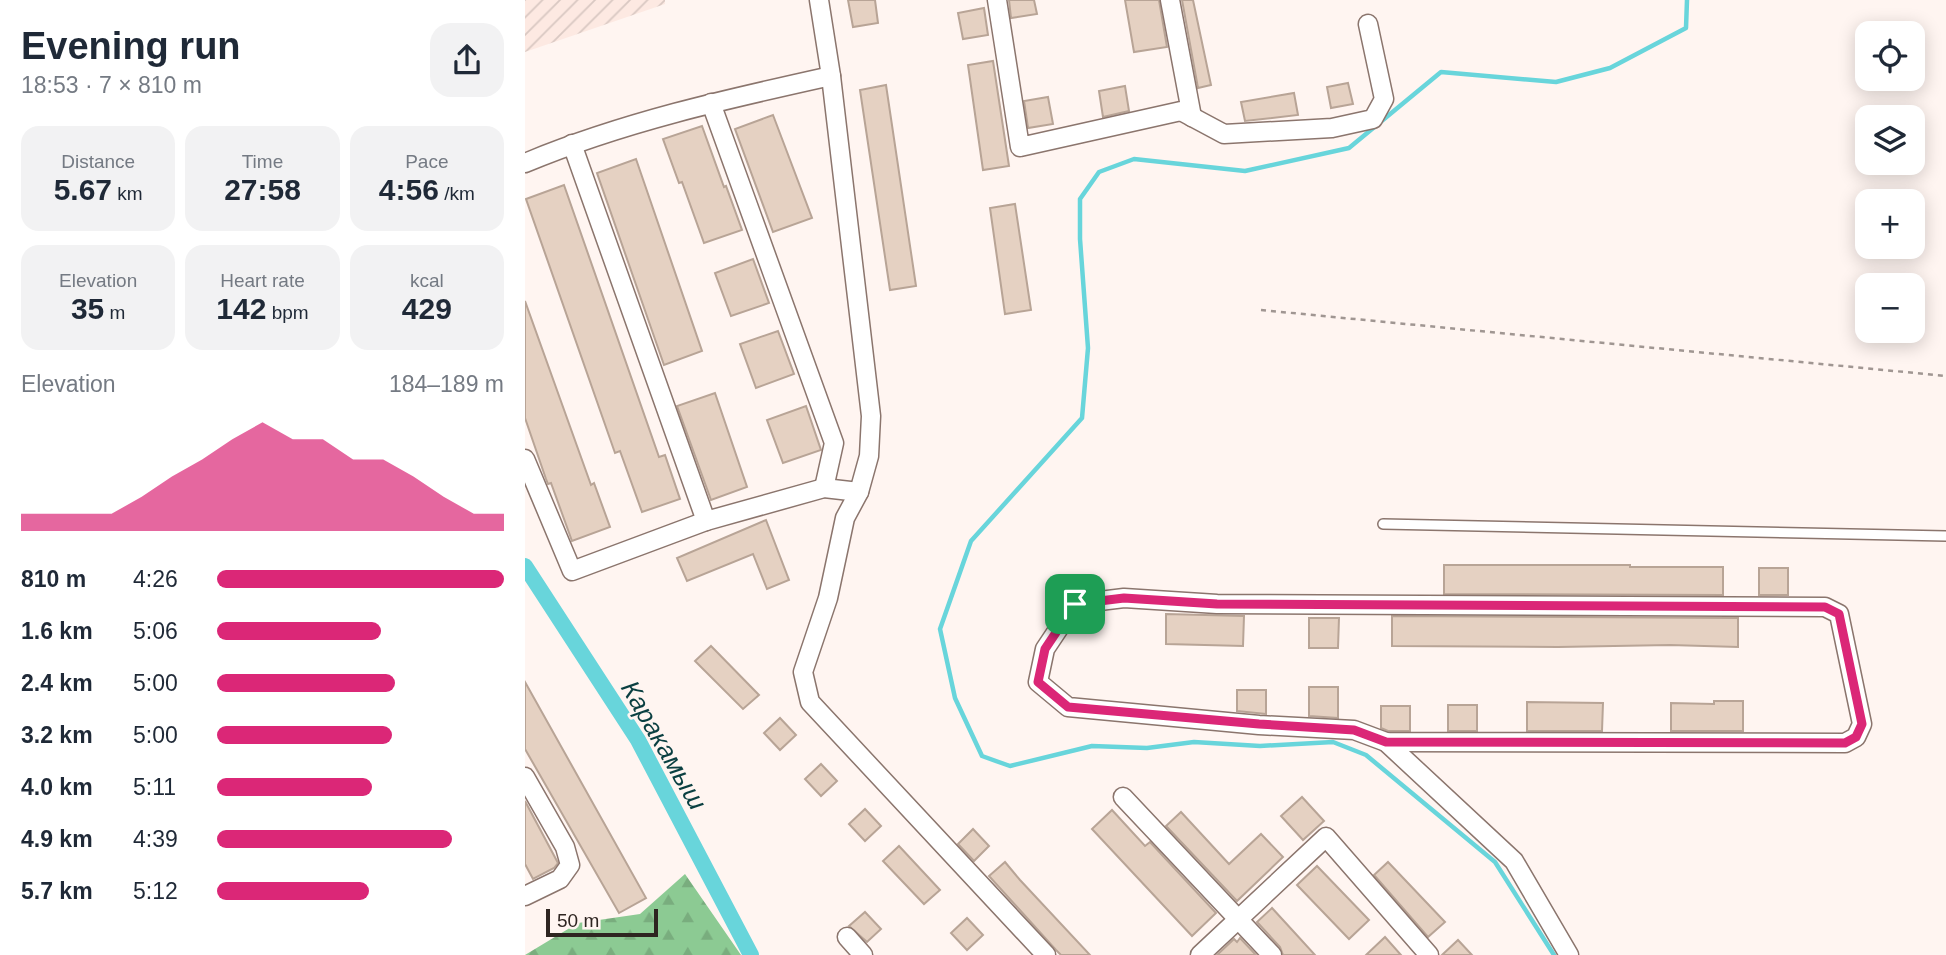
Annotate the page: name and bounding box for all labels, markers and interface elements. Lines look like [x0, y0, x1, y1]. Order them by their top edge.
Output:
map controls [1855, 21, 1925, 343]
button: locate [1855, 21, 1925, 91]
button: share [430, 23, 504, 97]
text: Evening run [21, 25, 241, 67]
text: 18:53 · 7 × 810 m [21, 72, 202, 98]
button: layers [1855, 105, 1925, 175]
text: Distance [61, 151, 135, 172]
text: Time [242, 151, 283, 172]
text: Pace [405, 151, 448, 172]
text: 5.67 [54, 173, 112, 206]
text: 27:58 [224, 173, 301, 206]
text: 4:56 [379, 173, 439, 206]
text: km [112, 183, 143, 204]
text: /km [439, 183, 475, 204]
button: + [1855, 189, 1925, 259]
text: Elevation [59, 270, 137, 291]
text: Heart rate [220, 270, 305, 291]
text: kcal [410, 270, 444, 291]
button: − [1855, 273, 1925, 343]
text: 35 [71, 292, 104, 325]
text: 142 [216, 292, 266, 325]
text: 429 [402, 292, 452, 325]
text: m [104, 302, 125, 323]
text: bpm [266, 302, 309, 323]
text: Elevation [21, 371, 116, 397]
text: 184–189 m [389, 371, 504, 397]
text: 810 m [21, 566, 86, 592]
text: 4:26 [133, 566, 178, 592]
pin [1045, 574, 1105, 634]
icon: arrive [1056, 585, 1094, 623]
text: 1.6 km [21, 618, 93, 644]
text: 5:06 [133, 618, 178, 644]
text: 2.4 km [21, 670, 93, 696]
text: 5:00 [133, 670, 178, 696]
water label: Каракамыш [615, 675, 713, 815]
text: 3.2 km [21, 722, 93, 748]
text: 5:00 [133, 722, 178, 748]
text: 4.0 km [21, 774, 93, 800]
text: 5:11 [133, 774, 176, 800]
text: 4.9 km [21, 826, 93, 852]
text: 4:39 [133, 826, 178, 852]
text: 5.7 km [21, 878, 93, 904]
text: 5:12 [133, 878, 178, 904]
scale bar [546, 906, 658, 938]
text: 50 m [557, 910, 599, 931]

